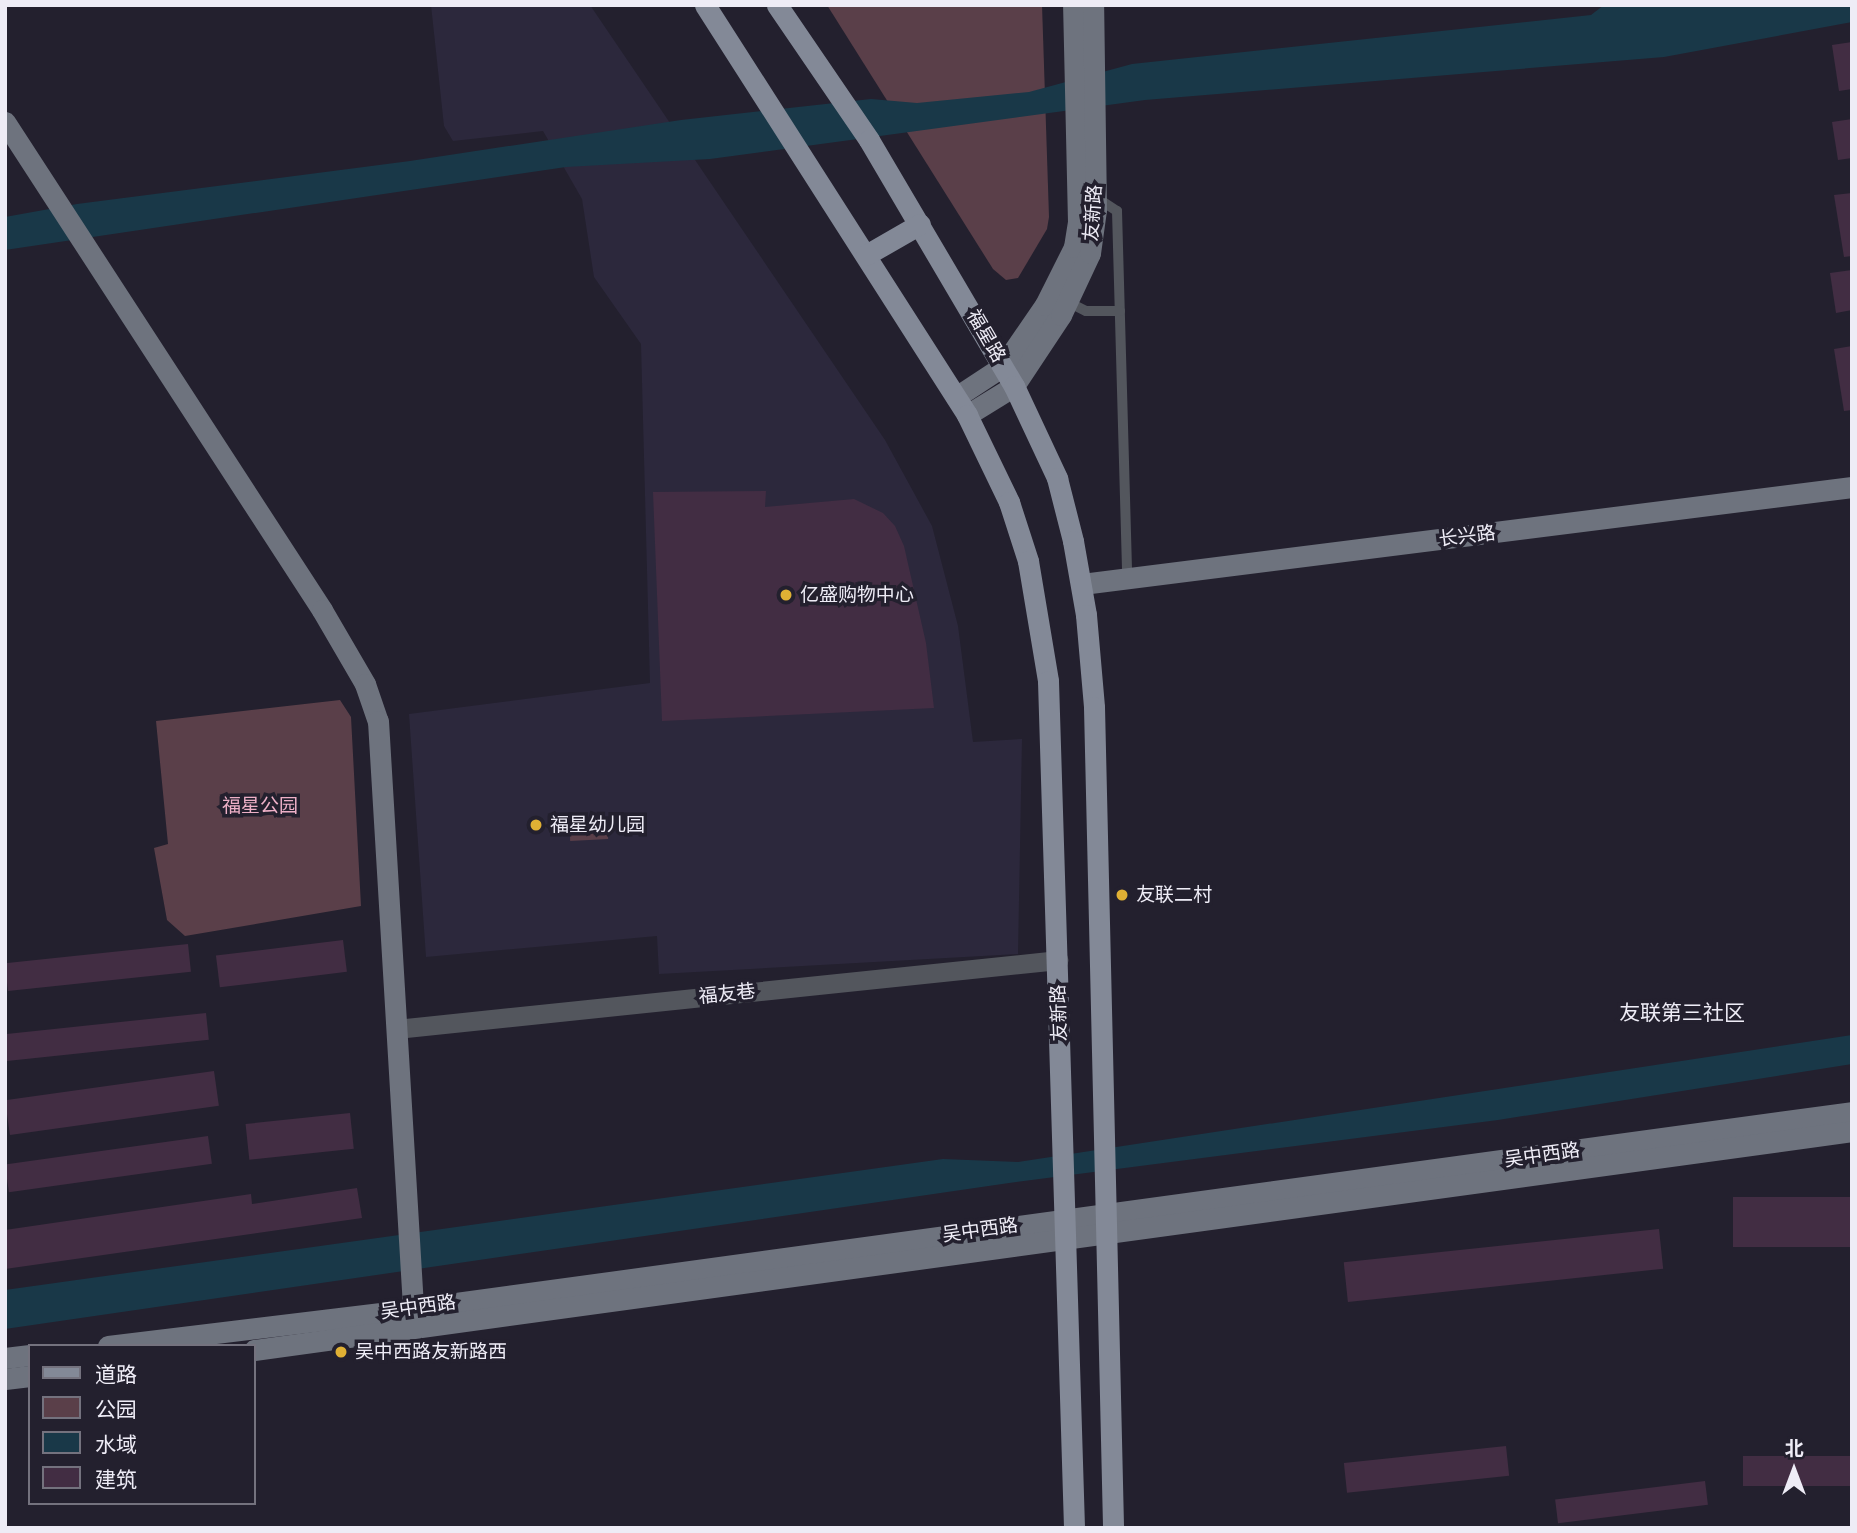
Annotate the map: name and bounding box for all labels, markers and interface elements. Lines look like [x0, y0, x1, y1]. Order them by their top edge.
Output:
street label: 友新路 [1080, 184, 1106, 242]
street label: 福星路 [962, 306, 1010, 366]
street label: 长兴路 [1437, 521, 1497, 551]
place label: 亿盛购物中心 [800, 584, 914, 606]
marker: 亿盛购物中心 [778, 587, 794, 603]
park label: 福星公园 [222, 795, 298, 817]
place label: 福星幼儿园 [550, 814, 645, 836]
marker: 福星幼儿园 [528, 817, 544, 833]
place label: 友联二村 [1136, 884, 1212, 906]
marker: 友联二村 [1114, 887, 1130, 903]
street label: 福友巷 [697, 980, 757, 1008]
street label: 友新路 [1047, 984, 1071, 1042]
district label: 友联第三社区 [1619, 1000, 1745, 1026]
street label: 吴中西路 [1503, 1138, 1581, 1172]
street label: 吴中西路 [941, 1213, 1019, 1247]
street label: 吴中西路 [379, 1290, 457, 1324]
place label: 吴中西路友新路西 [355, 1341, 507, 1363]
legend [28, 1344, 256, 1505]
marker: 吴中西路友新路西 [333, 1344, 349, 1360]
text: 道路 [95, 1363, 137, 1387]
text: 公园 [95, 1398, 137, 1422]
text: 水域 [95, 1433, 137, 1457]
north arrow [1759, 1435, 1829, 1505]
text: 北 [1784, 1437, 1804, 1460]
text: 建筑 [95, 1468, 137, 1492]

